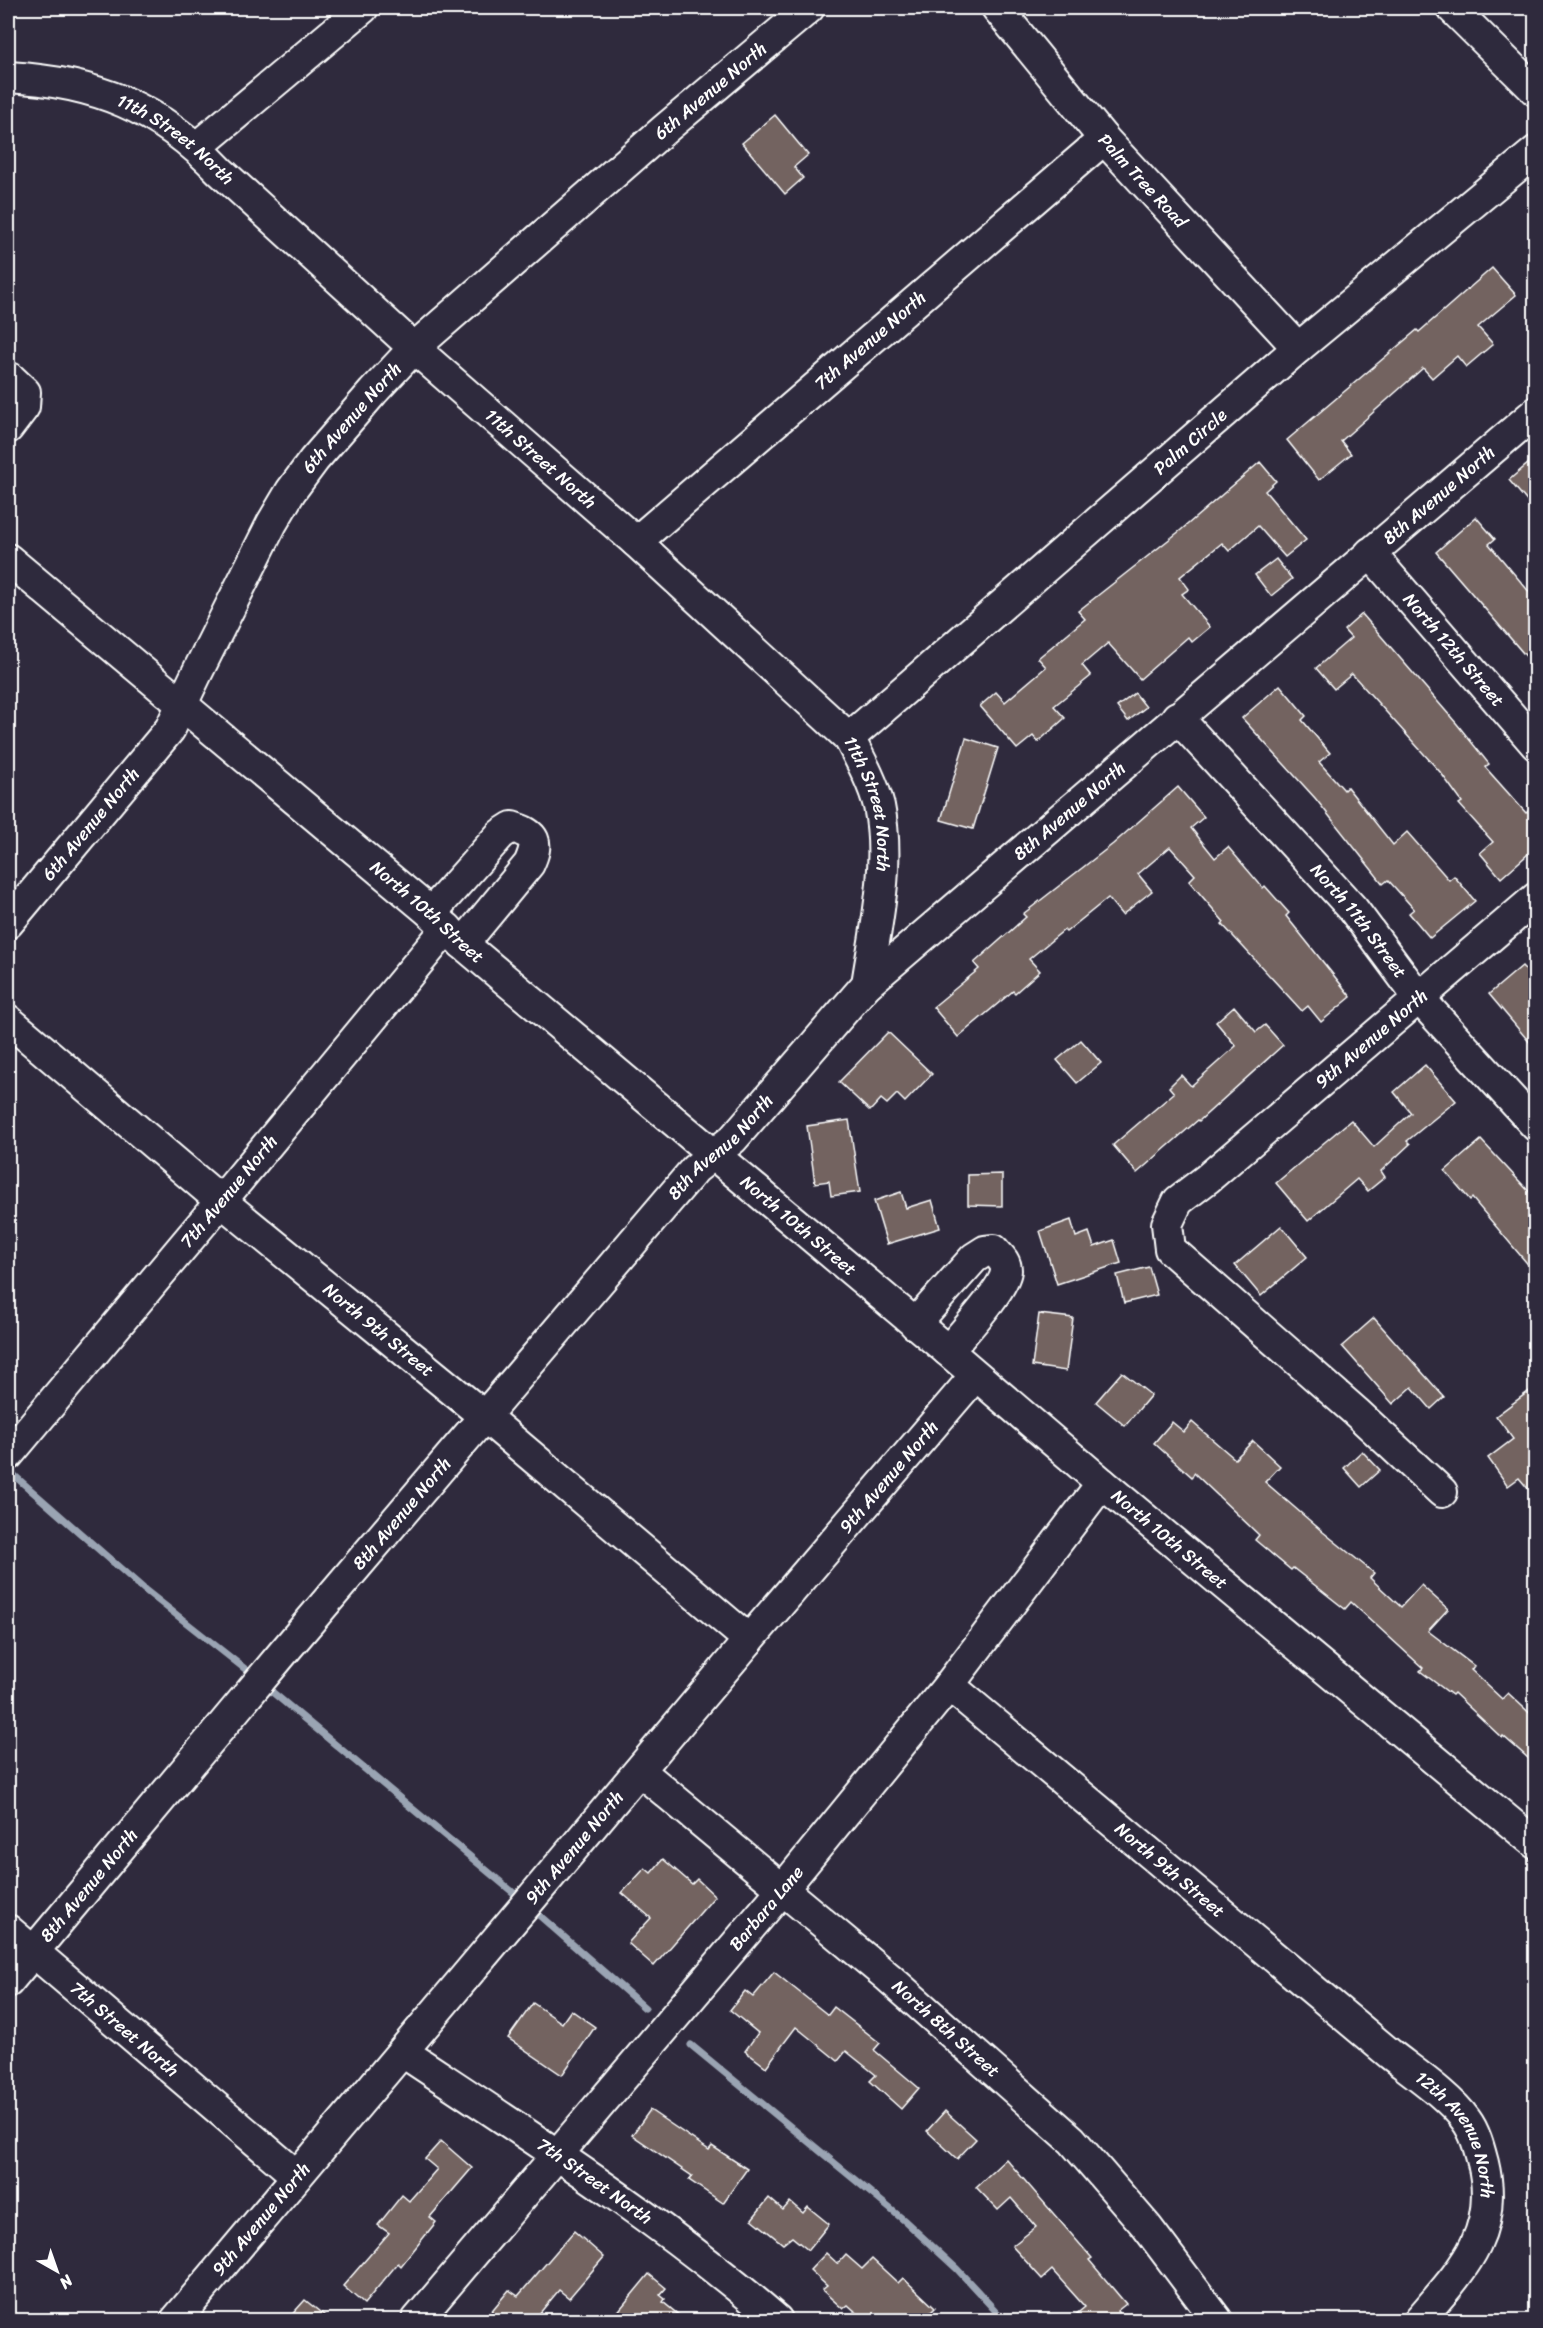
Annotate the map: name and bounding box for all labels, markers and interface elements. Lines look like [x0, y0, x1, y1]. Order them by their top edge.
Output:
street label: 6th Avenue North [646, 34, 774, 148]
street label: 11th Street North [112, 85, 242, 193]
street label: Palm Tree Road [1090, 126, 1196, 237]
street label: 7th Avenue North [807, 283, 934, 398]
street label: 6th Avenue North [293, 354, 410, 480]
street label: 11th Street North [477, 400, 604, 517]
street label: Palm Circle [1146, 400, 1235, 483]
street label: 8th Avenue North [1375, 437, 1503, 553]
street label: North 12th Street [1395, 585, 1513, 715]
street label: 11th Street North [835, 730, 900, 872]
street label: 8th Avenue North [1005, 753, 1133, 869]
street label: 6th Avenue North [33, 760, 148, 888]
street label: North 10th Street [363, 852, 492, 972]
street label: North 11th Street [1302, 856, 1415, 985]
street label: 9th Avenue North [1307, 981, 1435, 1097]
street label: 8th Avenue North [659, 1086, 781, 1207]
street label: 7th Avenue North [172, 1127, 286, 1255]
street label: North 10th Street [733, 1167, 864, 1284]
street label: North 9th Street [316, 1274, 442, 1385]
street label: 9th Avenue North [831, 1413, 947, 1541]
street label: 8th Avenue North [344, 1449, 460, 1577]
street label: North 10th Street [1104, 1481, 1235, 1598]
street label: 9th Avenue North [517, 1783, 632, 1912]
street label: North 9th Street [1107, 1814, 1233, 1926]
street label: 8th Avenue North [31, 1821, 146, 1950]
street label: Barbara Lane [721, 1858, 812, 1958]
street label: North 8th Street [884, 1971, 1008, 2086]
street label: 7th Street North [63, 1973, 186, 2085]
street label: 12th Avenue North [1408, 2062, 1503, 2198]
street label: 7th Street North [530, 2129, 659, 2233]
street label: 9th Avenue North [203, 2155, 319, 2283]
north arrow [27, 2241, 87, 2301]
text: N [52, 2267, 81, 2297]

